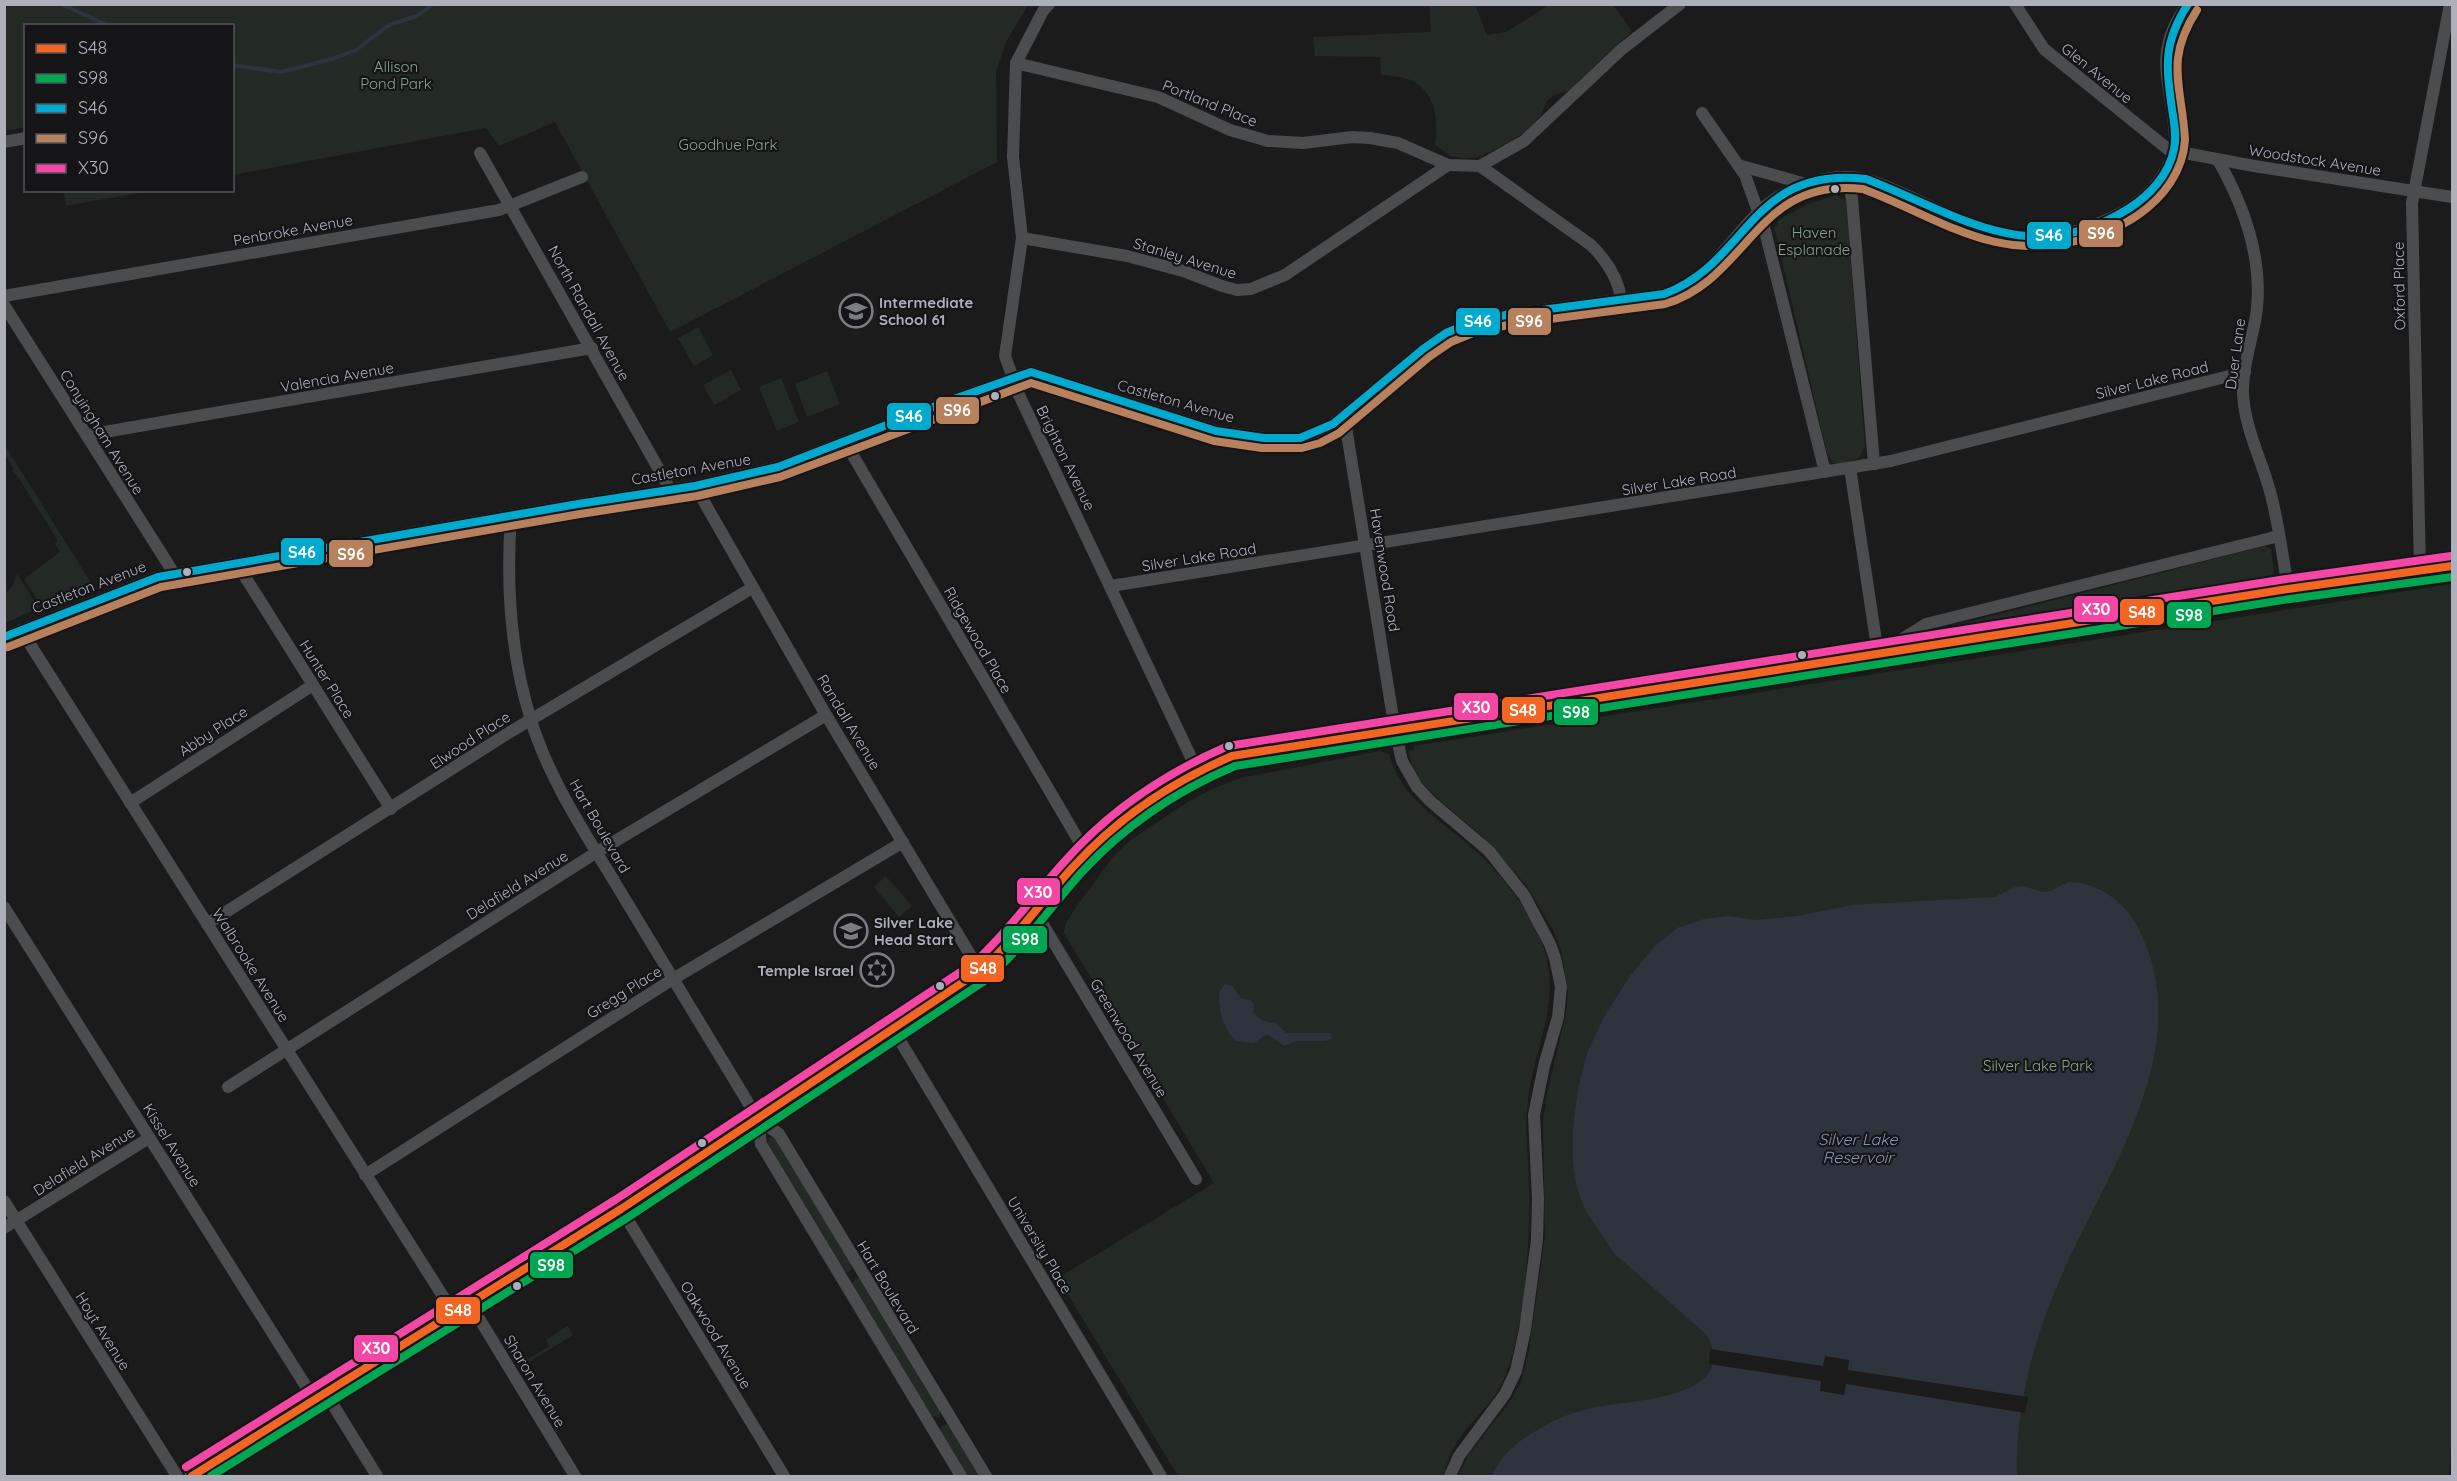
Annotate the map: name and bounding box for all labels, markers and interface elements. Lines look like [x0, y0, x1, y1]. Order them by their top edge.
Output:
legend [24, 24, 234, 192]
text: S48 [78, 36, 107, 59]
street label: Glen Avenue [2058, 38, 2136, 108]
park label: Allison Pond Park [360, 57, 432, 93]
text: S98 [78, 66, 108, 89]
street label: Portland Place [1160, 75, 1260, 131]
text: S46 [78, 96, 108, 119]
text: S96 [78, 126, 108, 149]
park label: Goodhue Park [678, 135, 778, 154]
street label: Woodstock Avenue [2247, 140, 2383, 180]
text: X30 [78, 156, 109, 179]
unlabelled marker [1829, 183, 1841, 195]
street label: Penbroke Avenue [232, 210, 354, 250]
line badge: S96 [2078, 219, 2124, 248]
line badge: S46 [2026, 221, 2072, 250]
park label: Haven Esplanade [1778, 223, 1850, 259]
text: S96 [2087, 223, 2115, 243]
text: S46 [2035, 225, 2063, 245]
street label: Stanley Avenue [1131, 233, 1239, 283]
street label: Oxford Place [2389, 241, 2409, 331]
street label: North Randall Avenue [544, 242, 634, 384]
school or university icon: Intermediate School 61 [838, 293, 874, 329]
place label: Intermediate School 61 [879, 293, 974, 329]
line badge: S46 [1455, 307, 1501, 336]
line badge: S96 [1507, 307, 1552, 336]
text: S46 [1464, 311, 1492, 331]
text: S96 [1515, 311, 1543, 331]
street label: Duer Lane [2221, 317, 2249, 391]
street label: Silver Lake Road [2094, 357, 2210, 403]
street label: Valencia Avenue [279, 358, 395, 396]
street label: Conyingham Avenue [56, 366, 148, 498]
street label: Castleton Avenue [1115, 375, 1237, 427]
unlabelled marker [989, 390, 1001, 402]
line badge: S96 [935, 396, 980, 425]
text: S96 [943, 400, 971, 420]
line badge: S46 [886, 402, 932, 431]
street label: Brighton Avenue [1032, 402, 1100, 514]
text: S46 [895, 406, 923, 426]
street label: Castleton Avenue [630, 449, 752, 489]
street label: Silver Lake Road [1620, 463, 1738, 499]
street label: Havenwood Road [1366, 507, 1404, 633]
line badge: S46 [280, 537, 325, 566]
line badge: S96 [328, 539, 374, 568]
street label: Silver Lake Road [1140, 539, 1258, 575]
text: S46 [288, 542, 316, 562]
text: S96 [337, 544, 365, 564]
street label: Castleton Avenue [29, 556, 149, 618]
unlabelled marker [181, 566, 193, 578]
street label: Ridgewood Place [940, 583, 1016, 697]
line badge: X30 [2073, 595, 2119, 623]
line badge: S48 [2119, 598, 2165, 626]
text: X30 [2082, 599, 2111, 619]
line badge: S98 [2166, 601, 2212, 629]
text: S48 [2128, 602, 2156, 622]
text: S98 [2175, 605, 2203, 625]
street label: Hunter Place [295, 636, 359, 722]
unlabelled marker [1796, 649, 1808, 661]
street label: Randall Avenue [813, 671, 885, 773]
line badge: X30 [1453, 692, 1499, 721]
line badge: S48 [1501, 696, 1546, 724]
text: X30 [1462, 697, 1491, 717]
line badge: S98 [1553, 698, 1599, 726]
text: S48 [1509, 700, 1537, 720]
street label: Abby Place [175, 702, 251, 760]
text: S98 [1562, 702, 1590, 722]
street label: Elwood Place [426, 707, 514, 773]
unlabelled marker [1223, 740, 1235, 752]
street label: Hart Boulevard [565, 776, 635, 876]
street label: Delafield Avenue [462, 846, 572, 924]
line badge: X30 [1016, 877, 1061, 906]
text: X30 [1024, 882, 1053, 902]
street label: Walbrooke Avenue [208, 904, 294, 1026]
school or university icon: Silver Lake Head Start [833, 913, 869, 949]
place label: Silver Lake Head Start [874, 913, 954, 949]
line badge: S98 [1002, 925, 1048, 954]
text: S98 [1011, 929, 1039, 949]
synagogue icon: Temple Israel [859, 952, 895, 988]
line badge: S48 [960, 954, 1005, 983]
text: S48 [969, 958, 997, 978]
street label: Gregg Place [583, 961, 665, 1023]
place label: Temple Israel [757, 961, 854, 980]
street label: Greenwood Avenue [1086, 975, 1172, 1101]
unlabelled marker [934, 980, 946, 992]
park label: Silver Lake Park [1983, 1056, 2093, 1075]
street label: Kissel Avenue [139, 1100, 205, 1190]
street label: Delafield Avenue [29, 1122, 139, 1200]
water label: Silver Lake Reservoir [1818, 1129, 1899, 1167]
unlabelled marker [696, 1137, 708, 1149]
street label: University Place [1003, 1193, 1077, 1297]
street label: Hart Boulevard [853, 1237, 923, 1337]
line badge: S98 [529, 1251, 574, 1279]
text: S98 [537, 1255, 565, 1275]
street label: Oakwood Avenue [676, 1278, 756, 1392]
unlabelled marker [511, 1280, 523, 1292]
street label: Hoyt Avenue [71, 1288, 135, 1374]
line badge: S48 [435, 1296, 481, 1325]
text: S48 [444, 1300, 472, 1320]
street label: Sharon Avenue [500, 1331, 570, 1431]
line badge: X30 [353, 1334, 399, 1363]
text: X30 [362, 1338, 391, 1358]

